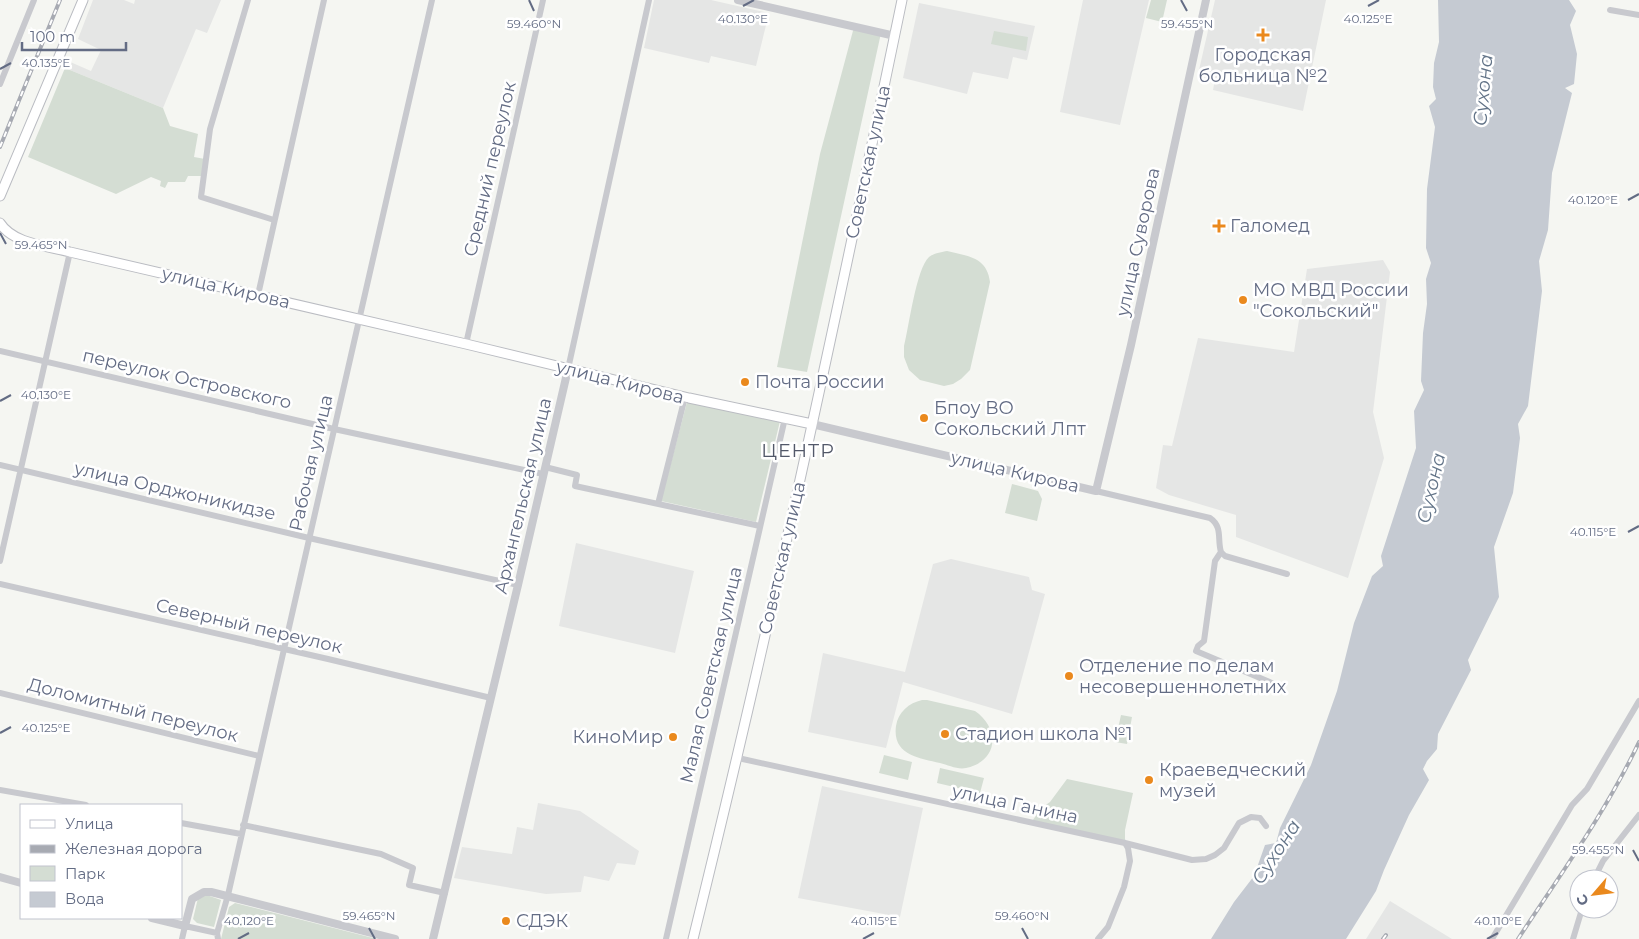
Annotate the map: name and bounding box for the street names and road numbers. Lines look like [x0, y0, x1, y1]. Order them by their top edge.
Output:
street label: Средний переулок [459, 79, 521, 259]
street label: Советская улица [841, 83, 895, 241]
street label: улица Суворова [1111, 166, 1165, 319]
street label: улица Кирова [159, 262, 292, 313]
street label: переулок Островского [80, 344, 294, 414]
street label: улица Кирова [553, 355, 686, 409]
street label: Рабочая улица [285, 393, 337, 533]
street label: Архангельская улица [490, 396, 556, 596]
street label: улица Кирова [948, 446, 1081, 497]
street label: улица Орджоникидзе [71, 457, 278, 525]
street label: Советская улица [754, 479, 810, 637]
street label: Малая Советская улица [675, 565, 747, 785]
street label: Северный переулок [154, 594, 345, 658]
street label: Доломитный переулок [25, 673, 241, 747]
street label: улица Ганина [949, 780, 1080, 828]

